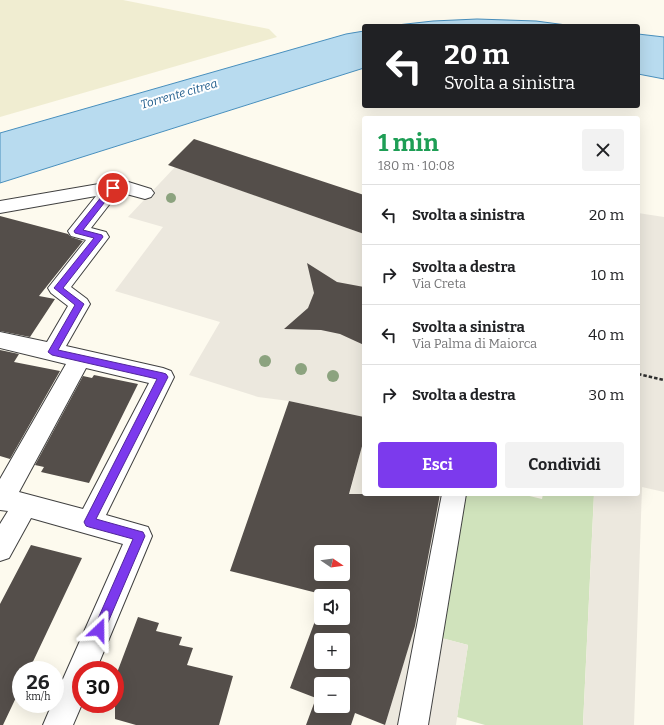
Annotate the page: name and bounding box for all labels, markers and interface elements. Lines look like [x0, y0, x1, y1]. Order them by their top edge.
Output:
text: 20 m [444, 38, 509, 71]
icon: left [378, 40, 430, 92]
text: Svolta a sinistra [444, 72, 575, 94]
water label: Torrente citrea [139, 76, 219, 112]
text: 1 min [378, 129, 439, 157]
button: close [582, 129, 624, 171]
text: 180 m · 10:08 [378, 158, 455, 173]
pin [96, 171, 130, 205]
icon: arrive [102, 177, 124, 199]
icon: left [378, 204, 400, 226]
text: Svolta a sinistra [412, 206, 525, 224]
text: 20 m [589, 206, 624, 224]
text: Svolta a destra [412, 258, 516, 276]
icon: right [378, 264, 400, 286]
text: 10 m [591, 266, 624, 284]
text: Via Creta [412, 276, 466, 291]
text: Svolta a sinistra [412, 318, 525, 336]
icon: left [378, 324, 400, 346]
text: 40 m [588, 326, 624, 344]
text: Via Palma di Maiorca [412, 336, 537, 351]
icon: right [378, 384, 400, 406]
text: Svolta a destra [412, 386, 516, 404]
text: 30 m [589, 386, 624, 404]
button: Esci [378, 442, 497, 488]
button: Condividi [505, 442, 624, 488]
north arrow [314, 545, 350, 581]
map controls [314, 545, 350, 713]
button: sound [314, 589, 350, 625]
position arrow [78, 609, 120, 651]
button: + [314, 633, 350, 669]
speed limit sign: 30 [72, 661, 124, 713]
text: 26 [26, 670, 50, 694]
button: − [314, 677, 350, 713]
text: km/h [26, 691, 50, 703]

